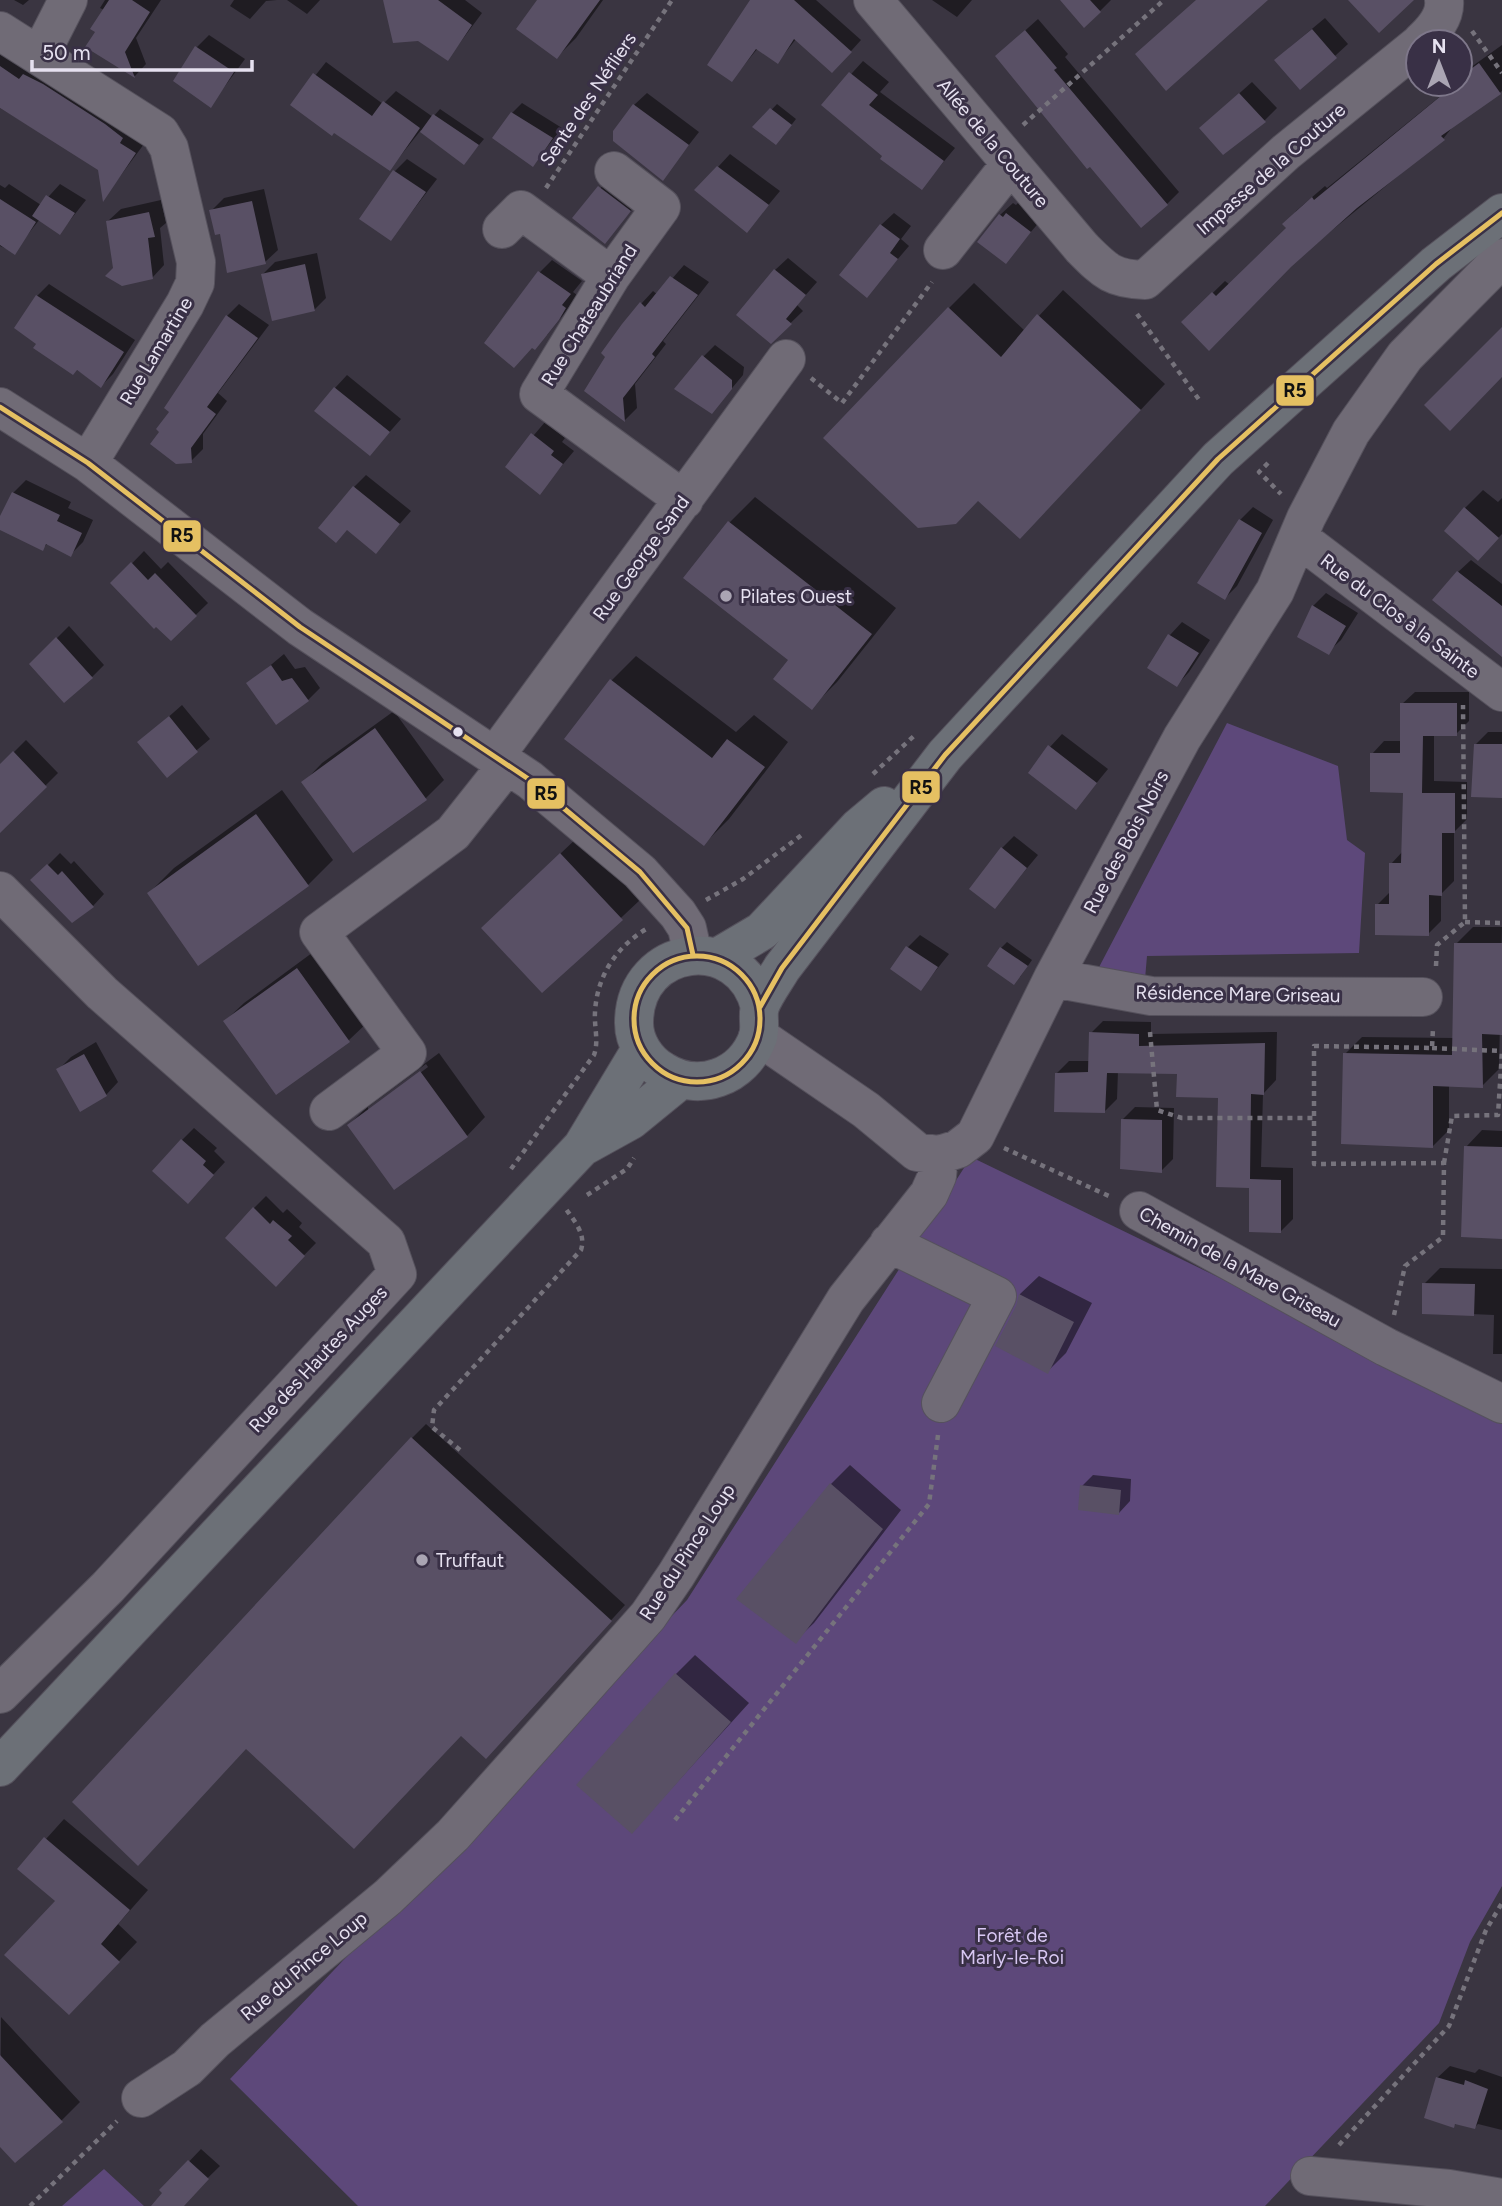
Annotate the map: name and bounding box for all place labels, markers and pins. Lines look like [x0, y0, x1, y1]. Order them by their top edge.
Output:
place label: Pilates Ouest [740, 585, 852, 608]
marker: Pilates Ouest [718, 588, 734, 604]
unlabelled marker [451, 725, 465, 739]
place label: Truffaut [436, 1549, 504, 1572]
marker: Truffaut [414, 1552, 430, 1568]

